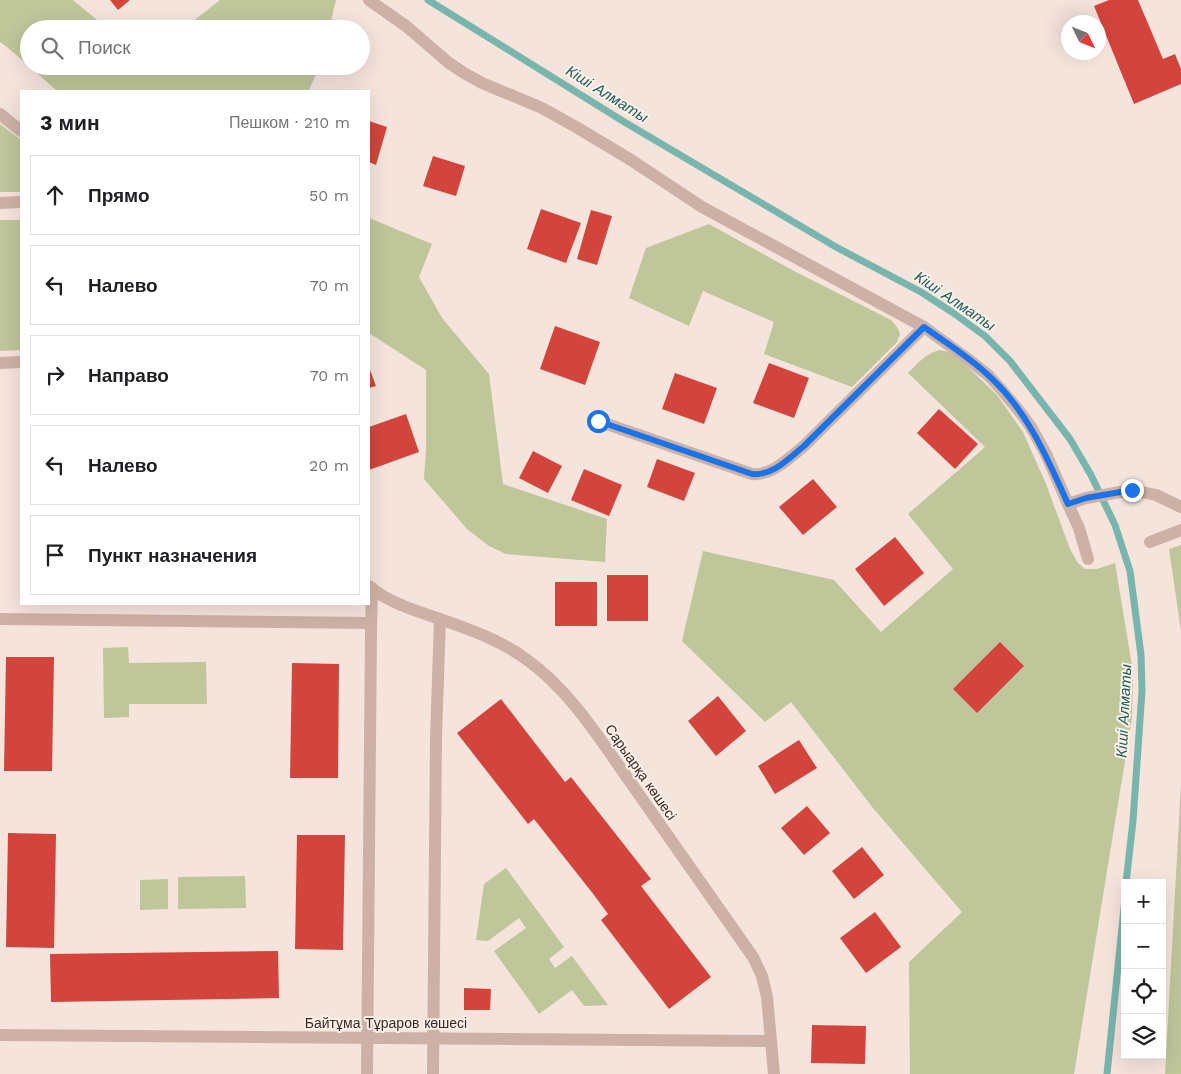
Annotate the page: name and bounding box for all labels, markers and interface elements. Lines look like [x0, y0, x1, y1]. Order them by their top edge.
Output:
north arrow [1061, 15, 1106, 60]
search box [20, 20, 370, 75]
icon: search [38, 34, 66, 62]
text: Поиск [78, 36, 131, 59]
water label: Кіші Алматы [563, 62, 651, 126]
text: 3 мин [40, 110, 100, 135]
text: Пешком · 210 m [229, 113, 350, 132]
icon: ahead [41, 181, 69, 209]
text: Прямо [88, 184, 150, 207]
text: 50 m [309, 186, 349, 205]
water label: Кіші Алматы [911, 267, 999, 335]
icon: left [41, 271, 69, 299]
text: Налево [88, 274, 158, 297]
text: 70 m [310, 276, 349, 295]
icon: right [41, 361, 69, 389]
text: Направо [88, 364, 169, 387]
text: 70 m [310, 366, 349, 385]
route start [587, 410, 610, 433]
icon: left [41, 451, 69, 479]
text: Налево [88, 454, 158, 477]
text: 20 m [309, 456, 349, 475]
route end [1121, 479, 1144, 502]
icon: arrive [41, 541, 69, 569]
text: Пункт назначения [88, 544, 257, 567]
water label: Кіші Алматы [1113, 664, 1135, 758]
street label: Сарыарқа көшесі [602, 721, 680, 823]
map controls [1121, 879, 1166, 1059]
button: + [1121, 879, 1166, 924]
button: − [1121, 924, 1166, 969]
button: locate [1121, 969, 1166, 1014]
button: layers [1121, 1014, 1166, 1059]
street label: Байтұма Тұраров көшесі [305, 1015, 467, 1031]

